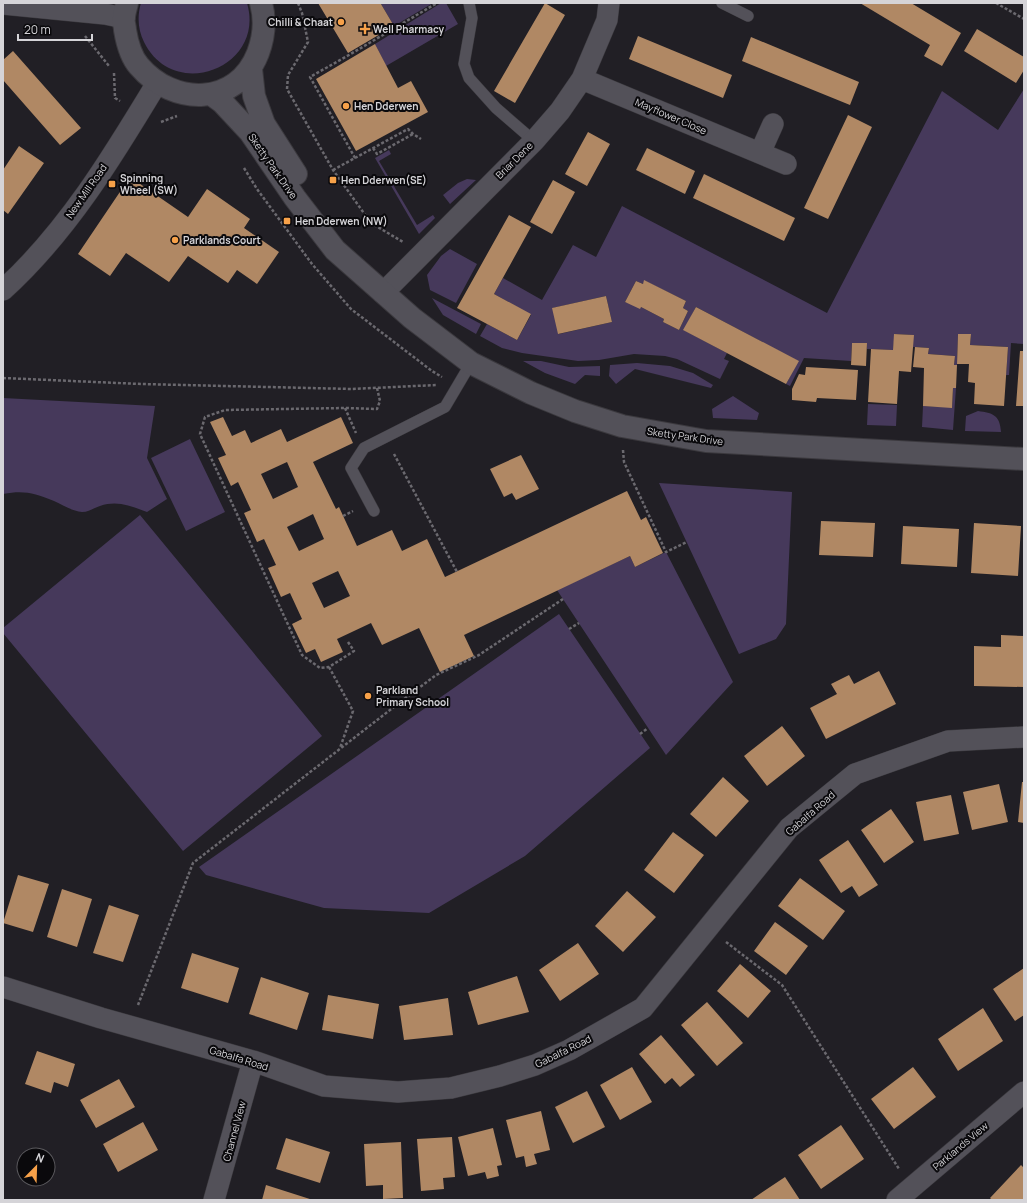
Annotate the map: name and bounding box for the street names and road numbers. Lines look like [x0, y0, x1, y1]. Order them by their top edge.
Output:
street label: Mayflower Close [633, 95, 709, 137]
street label: Sketty Park Drive [245, 130, 301, 202]
street label: Briar Dene [492, 138, 536, 182]
street label: New Mill Road [62, 161, 110, 221]
street label: Sketty Park Drive [646, 424, 724, 448]
street label: Gabalfa Road [782, 788, 838, 838]
street label: Gabalfa Road [532, 1031, 594, 1071]
street label: Gabalfa Road [208, 1042, 270, 1074]
street label: Channel View [219, 1099, 249, 1163]
street label: Parklands View [929, 1118, 991, 1173]

